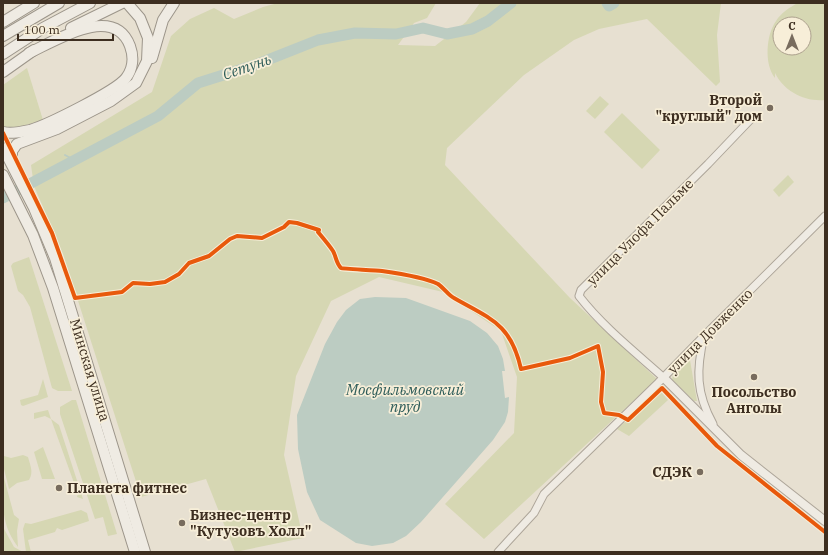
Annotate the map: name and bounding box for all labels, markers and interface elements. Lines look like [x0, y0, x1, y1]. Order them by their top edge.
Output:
scale bar [18, 16, 113, 42]
north arrow [772, 16, 812, 56]
text: С [788, 19, 796, 33]
text: 100 m [24, 22, 60, 37]
water label: Сетунь [220, 49, 274, 84]
place label: Второй "круглый" дом [655, 91, 762, 125]
marker: Второй "круглый" дом [765, 103, 775, 113]
street label: улица Улофа Пальме [583, 175, 697, 289]
street label: улица Довженко [664, 284, 757, 377]
street label: Минская улица [66, 316, 114, 424]
marker: Посольство Анголы [749, 372, 759, 382]
water label: Мосфильмовский пруд [345, 380, 465, 416]
place label: Посольство Анголы [711, 383, 797, 417]
place label: СДЭК [652, 463, 693, 481]
marker: СДЭК [695, 467, 705, 477]
place label: Планета фитнес [67, 479, 187, 497]
marker: Планета фитнес [54, 483, 64, 493]
place label: Бизнес-центр "Кутузовъ Холл" [190, 506, 311, 540]
marker: Бизнес-центр "Кутузовъ Холл" [177, 518, 187, 528]

